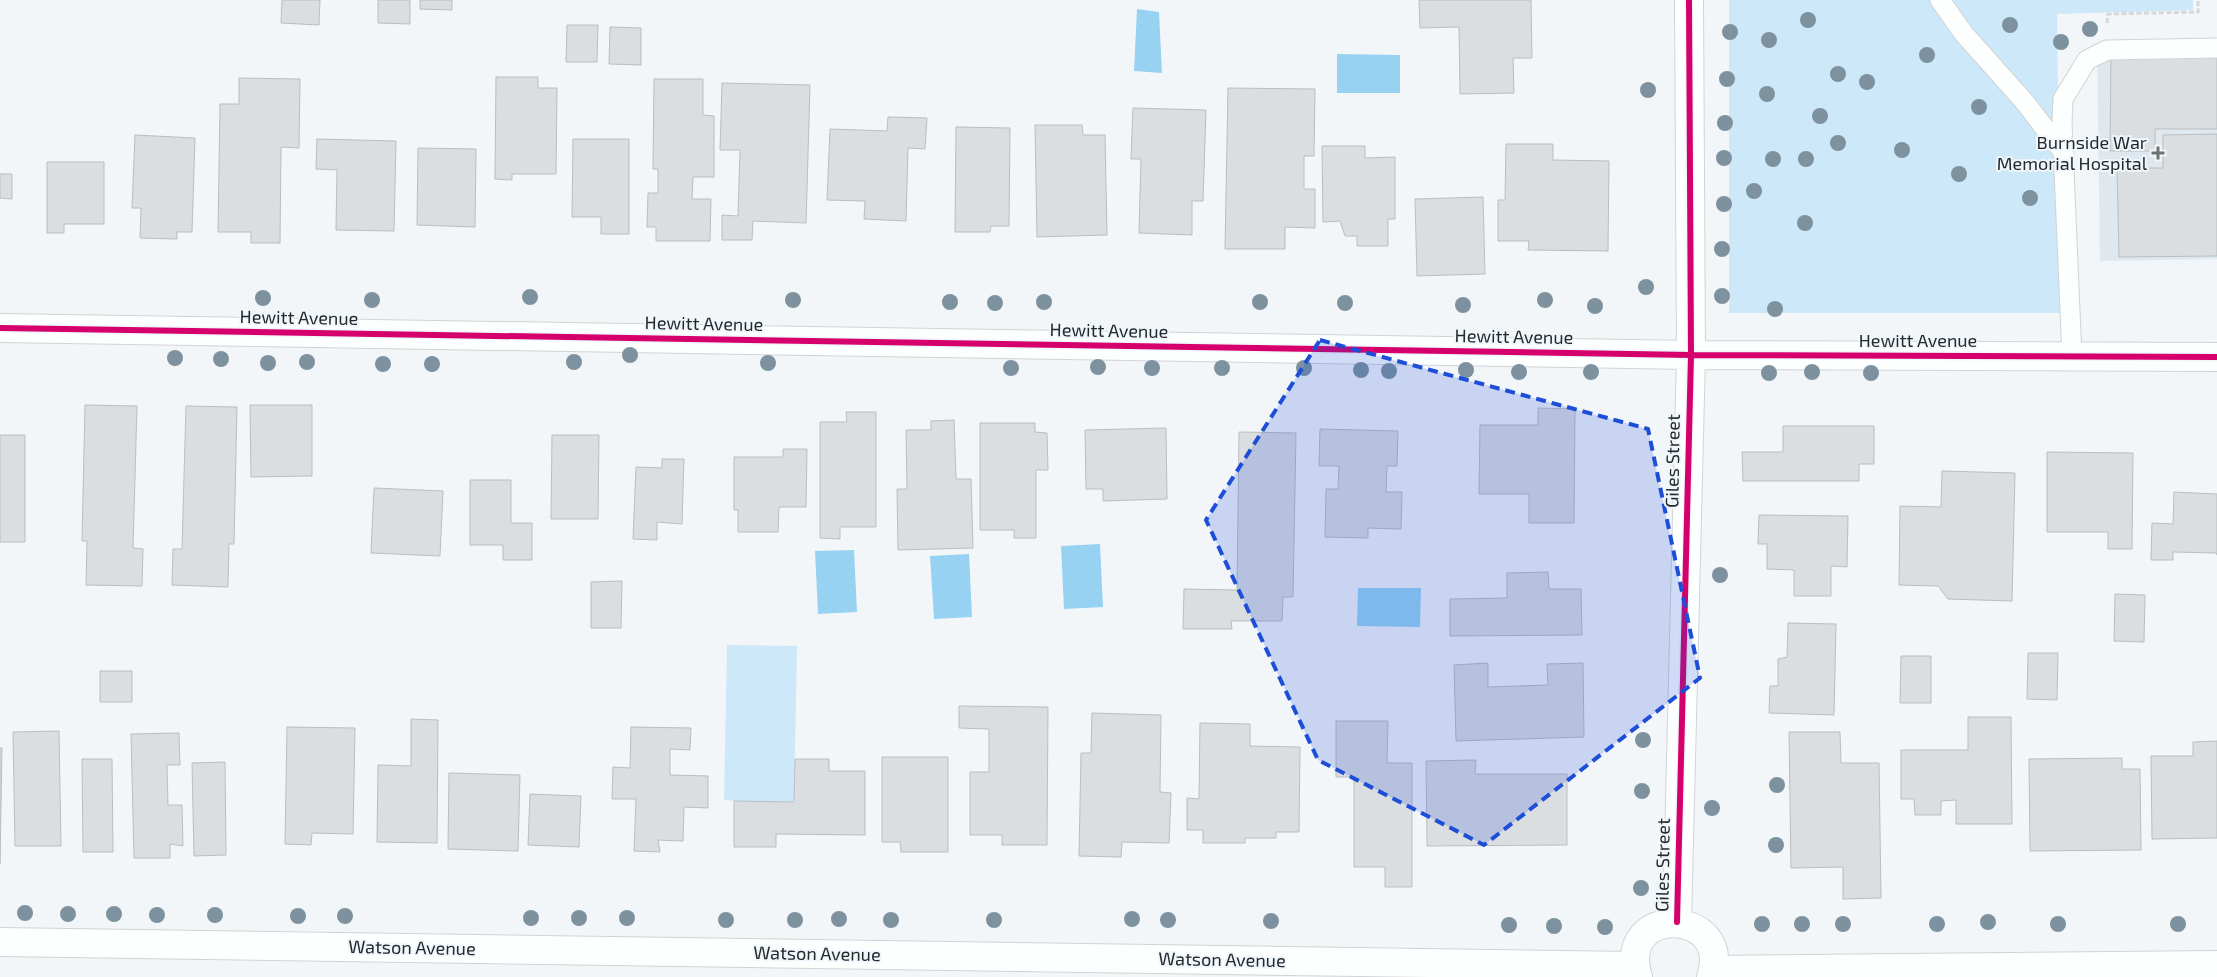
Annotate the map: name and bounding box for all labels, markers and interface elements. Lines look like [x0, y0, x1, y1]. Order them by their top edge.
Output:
place label: Burnside War Memorial Hospital [1997, 131, 2148, 174]
marker: Burnside War Memorial Hospital [2151, 146, 2165, 160]
street label: Hewitt Avenue [240, 305, 359, 329]
street label: Hewitt Avenue [645, 311, 764, 335]
street label: Hewitt Avenue [1050, 318, 1169, 342]
street label: Hewitt Avenue [1455, 324, 1574, 348]
street label: Hewitt Avenue [1859, 329, 1977, 351]
street label: Giles Street [1660, 414, 1684, 508]
street label: Giles Street [1650, 818, 1674, 912]
street label: Watson Avenue [348, 935, 476, 959]
street label: Watson Avenue [753, 941, 881, 965]
street label: Watson Avenue [1158, 947, 1286, 971]

